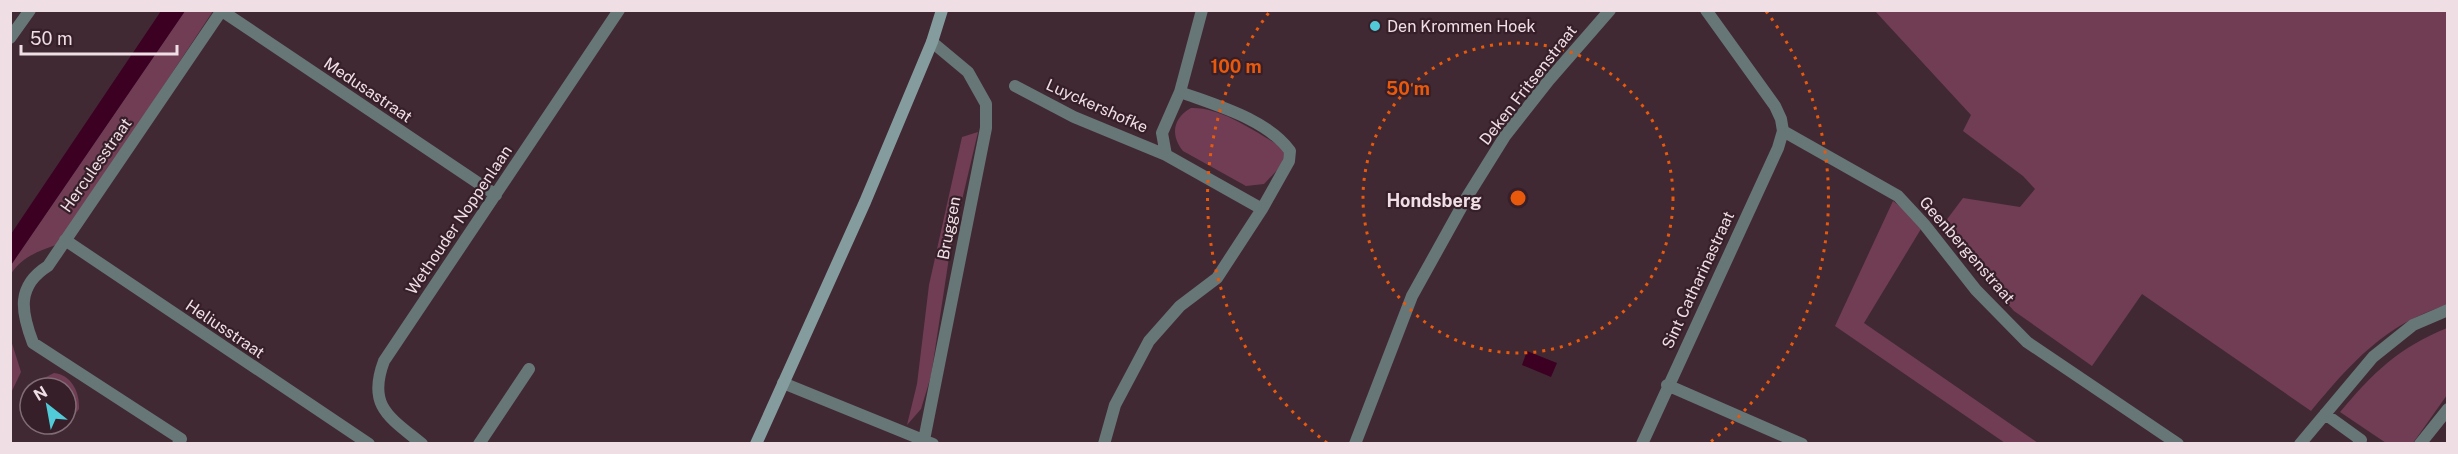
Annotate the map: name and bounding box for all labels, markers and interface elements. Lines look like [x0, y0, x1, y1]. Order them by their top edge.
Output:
place label: Den Krommen Hoek [1387, 17, 1535, 36]
scale bar [21, 18, 177, 56]
marker: Den Krommen Hoek [1368, 19, 1382, 33]
street label: Deken Fritsenstraat [1475, 21, 1581, 149]
text: 50 m [30, 28, 73, 49]
street label: Medusastraat [320, 53, 416, 127]
text: 100 m [1210, 56, 1262, 77]
street label: Luyckershofke [1043, 75, 1151, 137]
text: 50 m [1386, 78, 1430, 99]
street label: Herculesstraat [57, 114, 135, 216]
street label: Wethouder Noppenlaan [402, 142, 516, 298]
centre of rings [1508, 188, 1528, 208]
district label: Hondsberg [1386, 190, 1482, 211]
street label: Geenbergenstraat [1915, 193, 2019, 307]
street label: Bruggen [934, 195, 964, 261]
street label: Sint Catharinastraat [1658, 208, 1738, 352]
street label: Heliusstraat [182, 296, 268, 362]
north arrow [18, 376, 78, 436]
text: N [30, 382, 51, 405]

